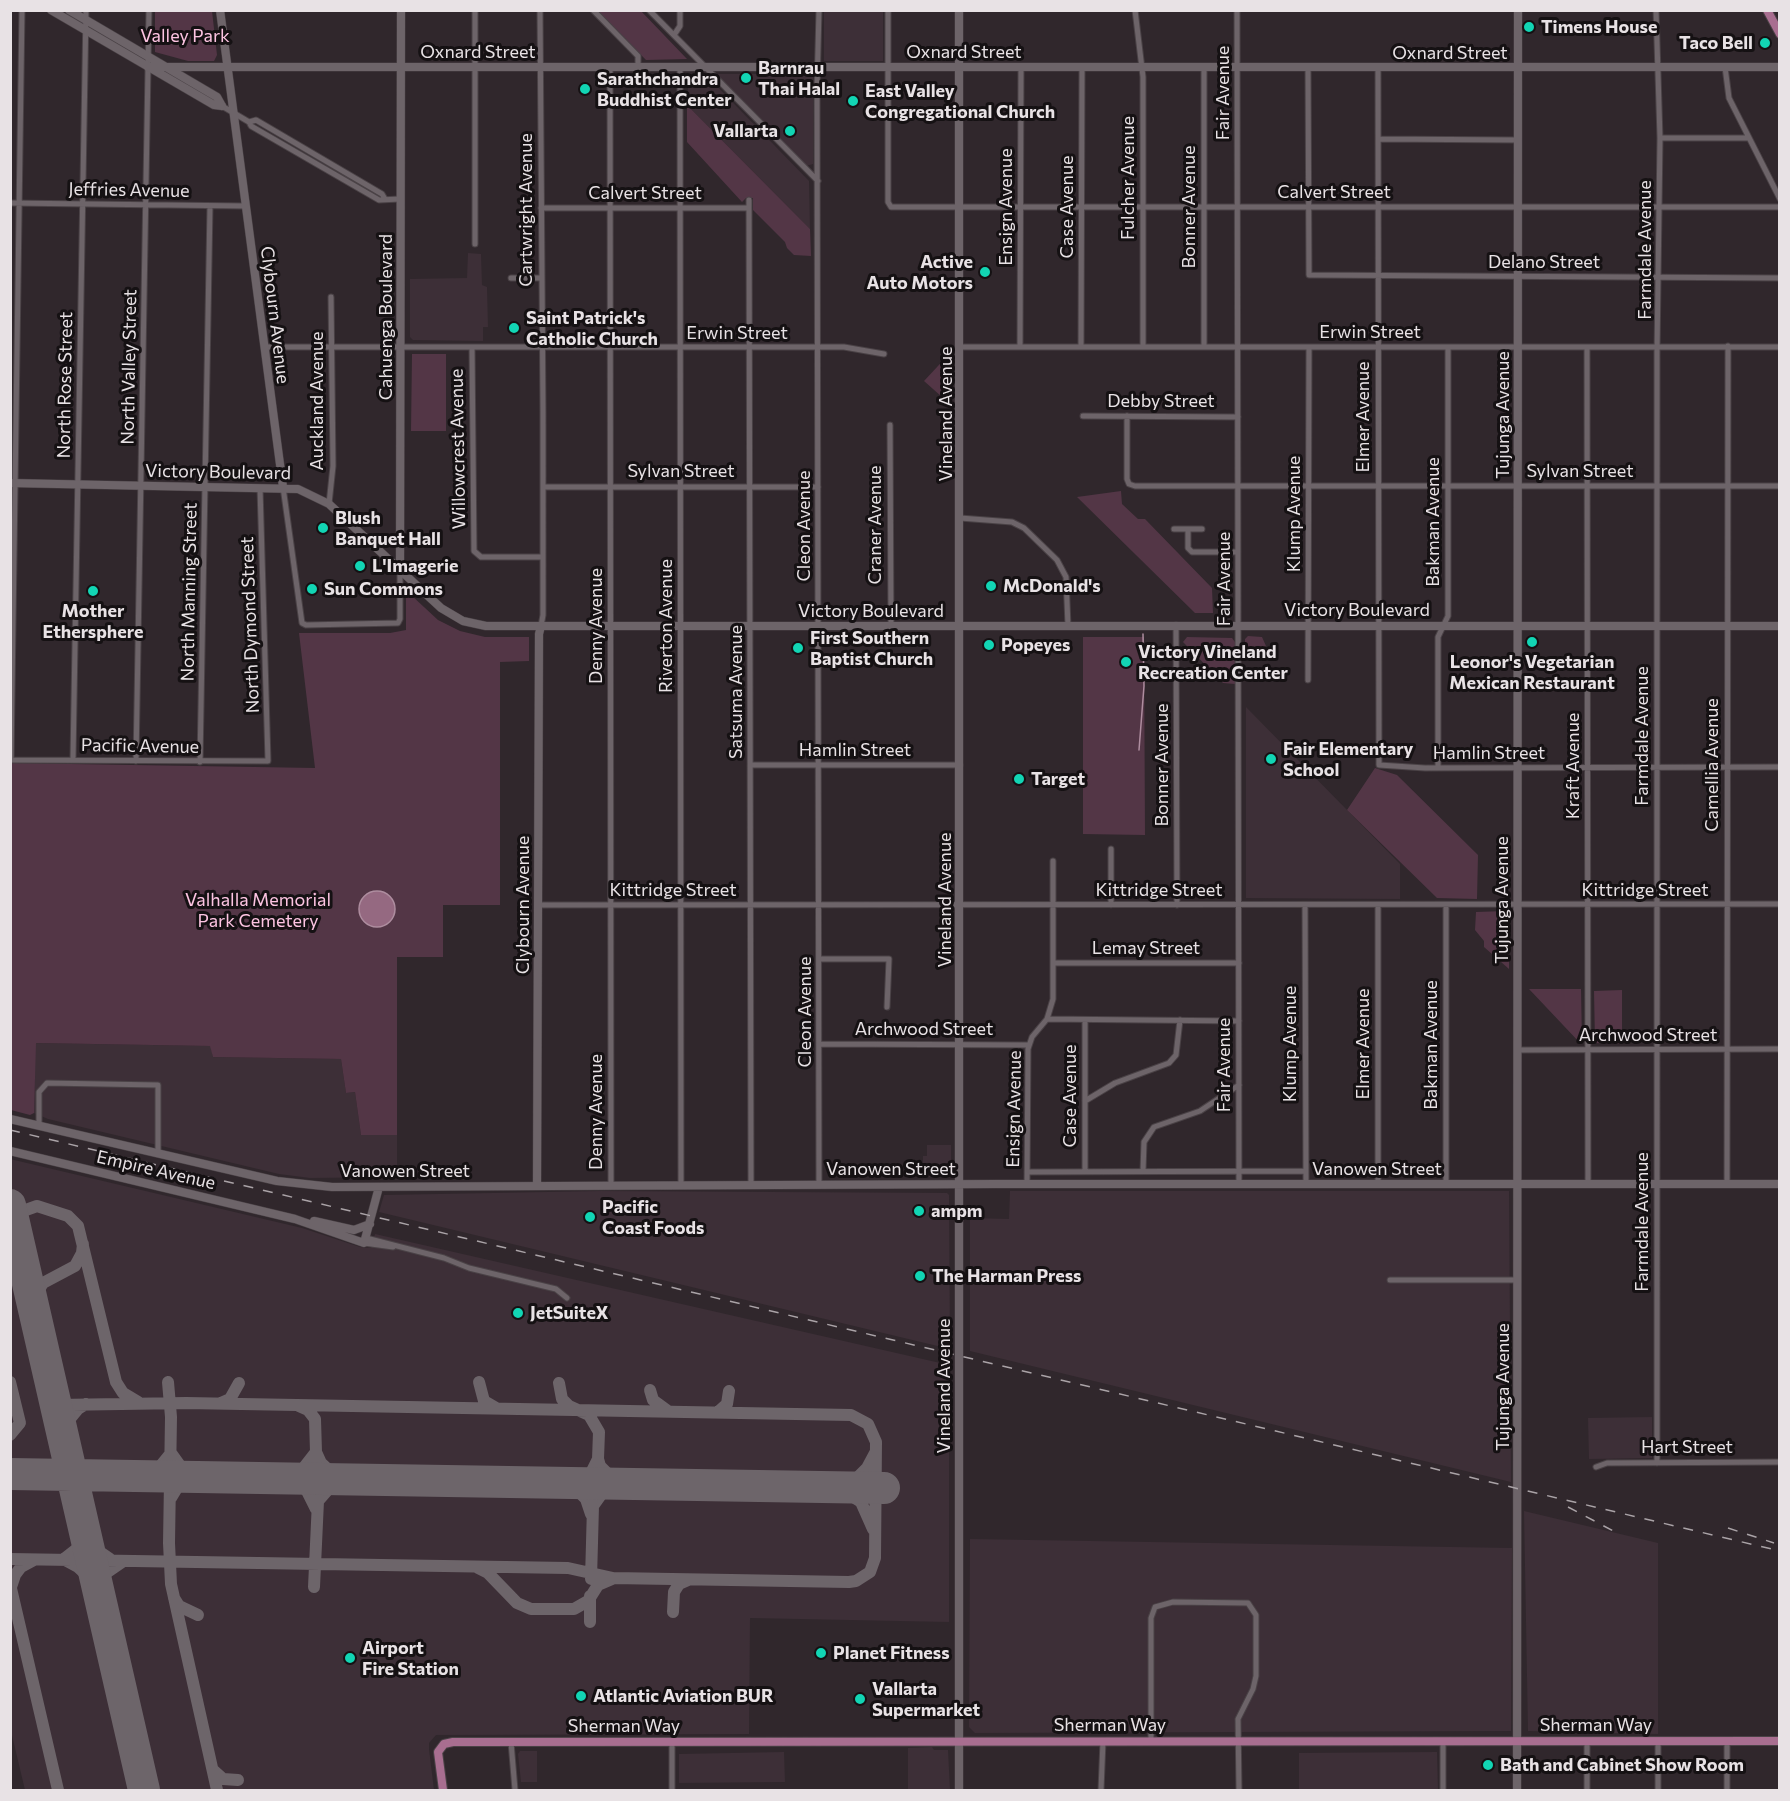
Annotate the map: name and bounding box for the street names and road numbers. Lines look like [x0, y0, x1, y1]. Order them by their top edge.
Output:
street label: Oxnard Street [420, 41, 536, 63]
street label: Oxnard Street [906, 41, 1022, 63]
street label: Oxnard Street [1392, 42, 1508, 64]
street label: Fair Avenue [1212, 46, 1234, 140]
street label: Fulcher Avenue [1117, 116, 1139, 240]
street label: Cartwright Avenue [515, 133, 537, 287]
street label: Bonner Avenue [1178, 145, 1200, 269]
street label: Ensign Avenue [995, 148, 1017, 266]
street label: Case Avenue [1056, 156, 1078, 258]
street label: Jeffries Avenue [68, 178, 190, 202]
street label: Farmdale Avenue [1634, 180, 1656, 320]
street label: Calvert Street [1277, 181, 1391, 203]
street label: Calvert Street [588, 182, 702, 204]
street label: Cahuenga Boulevard [375, 234, 397, 400]
street label: Clybourn Avenue [256, 245, 294, 385]
street label: Delano Street [1488, 251, 1600, 273]
street label: North Valley Street [117, 289, 141, 445]
street label: North Rose Street [53, 311, 77, 459]
street label: Erwin Street [1319, 321, 1421, 343]
street label: Erwin Street [686, 322, 788, 344]
street label: Auckland Avenue [306, 331, 328, 471]
street label: Vineland Avenue [935, 347, 957, 481]
street label: Tujunga Avenue [1492, 351, 1514, 479]
street label: Elmer Avenue [1352, 361, 1374, 473]
street label: Willowcrest Avenue [446, 368, 470, 530]
street label: Debby Street [1107, 390, 1215, 412]
street label: Klump Avenue [1283, 456, 1305, 572]
street label: Bakman Avenue [1422, 457, 1444, 587]
street label: Victory Boulevard [145, 460, 291, 484]
street label: Sylvan Street [627, 460, 735, 482]
street label: Sylvan Street [1526, 460, 1634, 482]
street label: Craner Avenue [864, 465, 886, 585]
street label: Cleon Avenue [793, 471, 815, 581]
street label: North Manning Street [177, 502, 201, 682]
street label: Fair Avenue [1213, 532, 1235, 626]
street label: North Dymond Street [236, 536, 264, 714]
street label: Riverton Avenue [655, 559, 677, 693]
street label: Denny Avenue [585, 568, 607, 684]
street label: Victory Boulevard [1284, 599, 1430, 621]
street label: Victory Boulevard [798, 600, 944, 622]
street label: Satsuma Avenue [725, 625, 747, 759]
street label: Farmdale Avenue [1631, 666, 1653, 806]
street label: Camellia Avenue [1701, 698, 1723, 832]
street label: Bonner Avenue [1151, 703, 1173, 827]
street label: Kraft Avenue [1562, 713, 1584, 819]
street label: Pacific Avenue [81, 734, 199, 758]
street label: Hamlin Street [799, 739, 911, 761]
street label: Hamlin Street [1433, 742, 1545, 764]
street label: Vineland Avenue [934, 833, 956, 967]
street label: Clybourn Avenue [512, 836, 534, 974]
street label: Tujunga Avenue [1491, 836, 1513, 964]
street label: Kittridge Street [609, 879, 737, 901]
street label: Kittridge Street [1095, 879, 1223, 901]
street label: Kittridge Street [1581, 879, 1709, 901]
street label: Lemay Street [1092, 937, 1200, 959]
street label: Cleon Avenue [794, 957, 816, 1067]
street label: Bakman Avenue [1420, 980, 1442, 1110]
street label: Klump Avenue [1279, 986, 1301, 1102]
street label: Elmer Avenue [1352, 988, 1374, 1100]
street label: Archwood Street [855, 1018, 993, 1040]
street label: Fair Avenue [1213, 1018, 1235, 1112]
street label: Archwood Street [1579, 1024, 1717, 1046]
street label: Case Avenue [1059, 1045, 1081, 1147]
street label: Ensign Avenue [1002, 1050, 1026, 1168]
street label: Denny Avenue [585, 1054, 607, 1170]
street label: Empire Avenue [94, 1146, 218, 1194]
street label: Farmdale Avenue [1631, 1152, 1653, 1292]
street label: Vanowen Street [826, 1158, 956, 1180]
street label: Vanowen Street [1312, 1158, 1442, 1180]
street label: Vanowen Street [340, 1160, 470, 1182]
street label: Vineland Avenue [933, 1319, 955, 1453]
street label: Tujunga Avenue [1492, 1323, 1514, 1451]
street label: Hart Street [1641, 1436, 1733, 1458]
street label: Sherman Way [1054, 1714, 1166, 1736]
street label: Sherman Way [1540, 1714, 1652, 1736]
street label: Sherman Way [568, 1715, 680, 1737]

